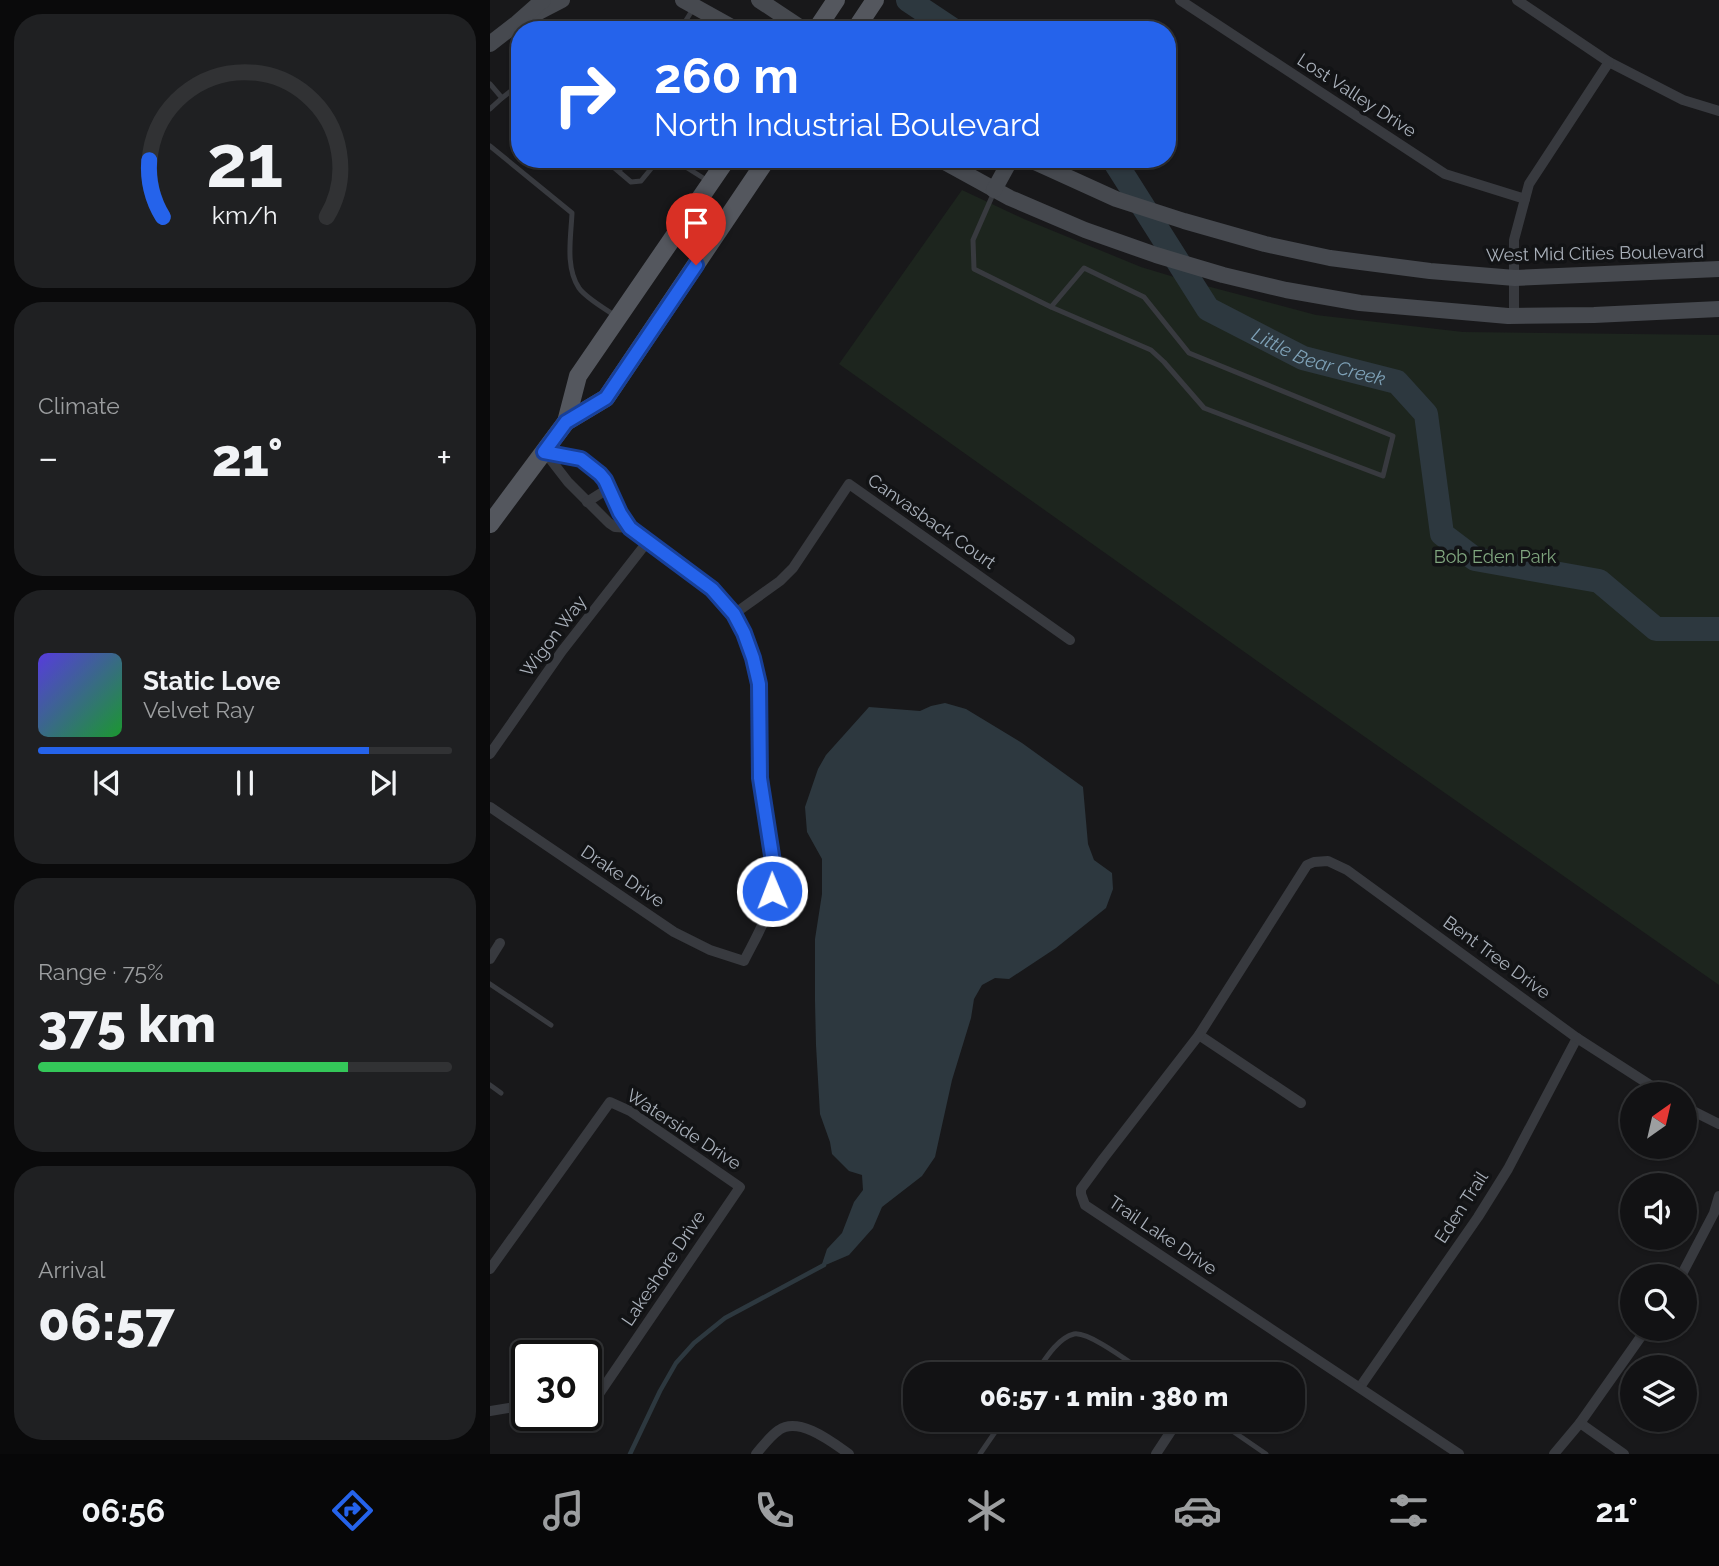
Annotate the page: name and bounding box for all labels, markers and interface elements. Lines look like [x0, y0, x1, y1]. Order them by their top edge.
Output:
text: 260 m [654, 47, 799, 104]
icon: right [539, 49, 630, 140]
street label: Lost Valley Drive [1294, 49, 1421, 142]
text: North Industrial Boulevard [654, 106, 1041, 143]
text: 21 [206, 119, 284, 204]
pin [666, 193, 726, 265]
text: km/h [212, 200, 278, 230]
icon: arrive [677, 204, 715, 242]
street label: West Mid Cities Boulevard [1486, 241, 1704, 265]
water label: Little Bear Creek [1248, 323, 1388, 390]
text: Climate [38, 392, 120, 419]
text: 21° [212, 427, 283, 488]
text: − [38, 435, 58, 480]
text: + [436, 435, 452, 480]
street label: Canvasback Court [864, 469, 1000, 573]
park label: Bob Eden Park [1434, 546, 1557, 567]
street label: Wigon Way [516, 591, 590, 681]
text: Static Love [143, 666, 281, 696]
text: Velvet Ray [143, 696, 255, 723]
icon: previous [88, 764, 126, 802]
icon: pause [226, 764, 264, 802]
icon: next [364, 764, 402, 802]
street label: Drake Drive [577, 840, 669, 912]
position arrow [735, 854, 809, 928]
street label: Bent Tree Drive [1439, 911, 1555, 1003]
text: Range · 75% [38, 958, 163, 985]
text: 375 km [38, 993, 216, 1054]
north arrow [1620, 1082, 1698, 1158]
map controls [1620, 1082, 1697, 1432]
street label: Waterside Drive [623, 1084, 746, 1174]
street label: Eden Trail [1430, 1167, 1492, 1247]
button: sound [1620, 1173, 1697, 1250]
street label: Trail Lake Drive [1105, 1191, 1221, 1279]
street label: Lakeshore Drive [617, 1206, 709, 1329]
text: Arrival [38, 1256, 105, 1283]
button: search [1620, 1264, 1697, 1341]
text: 06:57 [38, 1291, 175, 1352]
speed limit sign: 30 [511, 1340, 602, 1431]
button: layers [1620, 1355, 1697, 1432]
text: 06:57 · 1 min · 380 m [980, 1382, 1228, 1412]
icon: directions [328, 1486, 377, 1535]
icon: music [539, 1486, 588, 1535]
icon: phone [750, 1486, 799, 1535]
icon: climate [962, 1486, 1011, 1535]
icon: car [1173, 1486, 1222, 1535]
icon: filters [1384, 1486, 1433, 1535]
text: 06:56 [81, 1492, 165, 1529]
text: 21° [1595, 1492, 1638, 1529]

